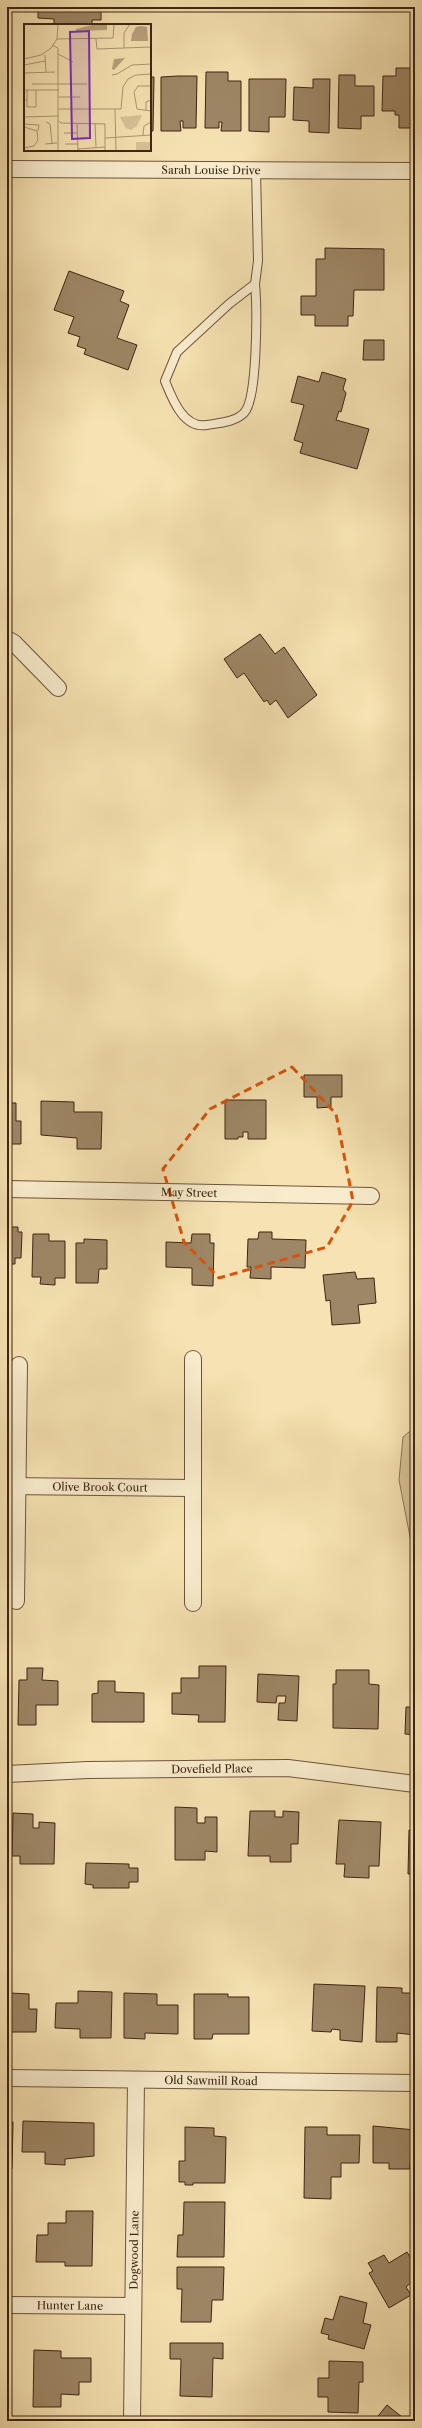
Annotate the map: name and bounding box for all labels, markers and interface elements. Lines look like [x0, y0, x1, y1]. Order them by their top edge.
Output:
inset map [24, 24, 151, 151]
street label: Sarah Louise Drive [161, 163, 261, 177]
street label: May Street [161, 1185, 217, 1200]
street label: Olive Brook Court [52, 1479, 148, 1495]
street label: Dovefield Place [171, 1761, 253, 1776]
street label: Old Sawmill Road [164, 2073, 258, 2088]
street label: Dogwood Lane [127, 2210, 141, 2290]
street label: Hunter Lane [37, 2298, 103, 2313]

